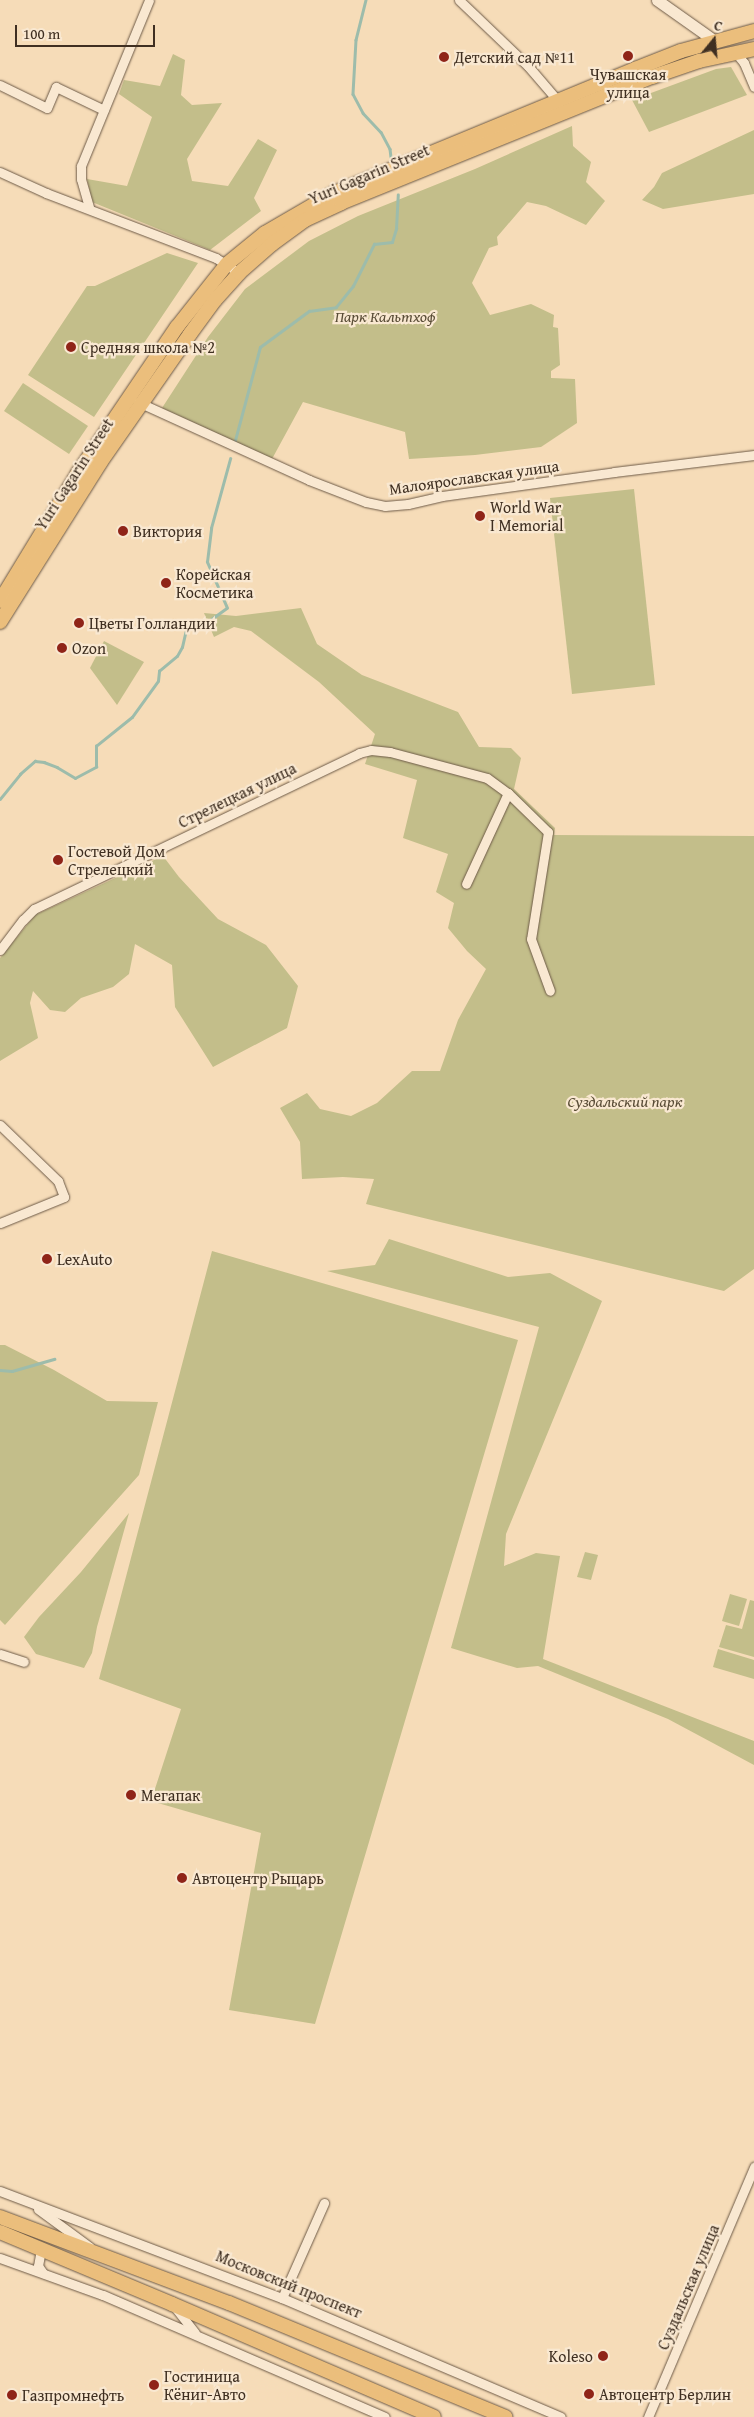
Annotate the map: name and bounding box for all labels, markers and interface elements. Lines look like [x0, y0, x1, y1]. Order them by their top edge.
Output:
scale bar [18, 15, 158, 47]
north arrow [689, 15, 739, 65]
text: С [712, 15, 725, 36]
text: 100 m [23, 23, 60, 44]
place label: Детский сад №11 [454, 47, 575, 67]
marker: Чувашская улица [622, 50, 634, 62]
marker: Детский сад №11 [438, 51, 450, 63]
place label: Чувашская улица [590, 64, 666, 102]
street label: Yuri Gagarin Street [306, 140, 432, 208]
park label: Парк Кальтхоф [335, 306, 435, 326]
place label: Средняя школа №2 [81, 337, 215, 357]
marker: Средняя школа №2 [65, 341, 77, 353]
street label: Yuri Gagarin Street [31, 414, 117, 534]
street label: Малоярославская улица [388, 456, 560, 498]
place label: World War I Memorial [490, 497, 563, 535]
marker: World War I Memorial [474, 510, 486, 522]
place label: Виктория [133, 521, 202, 541]
marker: Виктория [117, 525, 129, 537]
place label: Корейская Косметика [176, 564, 253, 602]
marker: Корейская Косметика [160, 577, 172, 589]
place label: Цветы Голландии [89, 613, 215, 633]
marker: Цветы Голландии [73, 617, 85, 629]
place label: Ozon [72, 638, 106, 658]
marker: Ozon [56, 642, 68, 654]
street label: Стрелецкая улица [175, 758, 299, 832]
place label: Гостевой Дом Стрелецкий [68, 841, 165, 879]
marker: Гостевой Дом Стрелецкий [52, 854, 64, 866]
park label: Суздальский парк [567, 1091, 683, 1111]
place label: LexAuto [57, 1249, 112, 1269]
marker: LexAuto [41, 1253, 53, 1265]
place label: Мегапак [141, 1785, 200, 1805]
marker: Мегапак [125, 1789, 137, 1801]
place label: Автоцентр Рыцарь [192, 1868, 324, 1888]
marker: Автоцентр Рыцарь [176, 1872, 188, 1884]
street label: Суздальская улица [653, 2221, 723, 2353]
street label: Московский проспект [213, 2246, 365, 2322]
place label: Koleso [549, 2346, 593, 2366]
marker: Koleso [597, 2350, 609, 2362]
place label: Гостиница Кёниг-Авто [164, 2366, 246, 2404]
marker: Гостиница Кёниг-Авто [148, 2379, 160, 2391]
place label: Автоцентр Берлин [599, 2384, 731, 2404]
place label: Газпромнефть [22, 2385, 124, 2405]
marker: Автоцентр Берлин [583, 2388, 595, 2400]
marker: Газпромнефть [6, 2389, 18, 2401]

